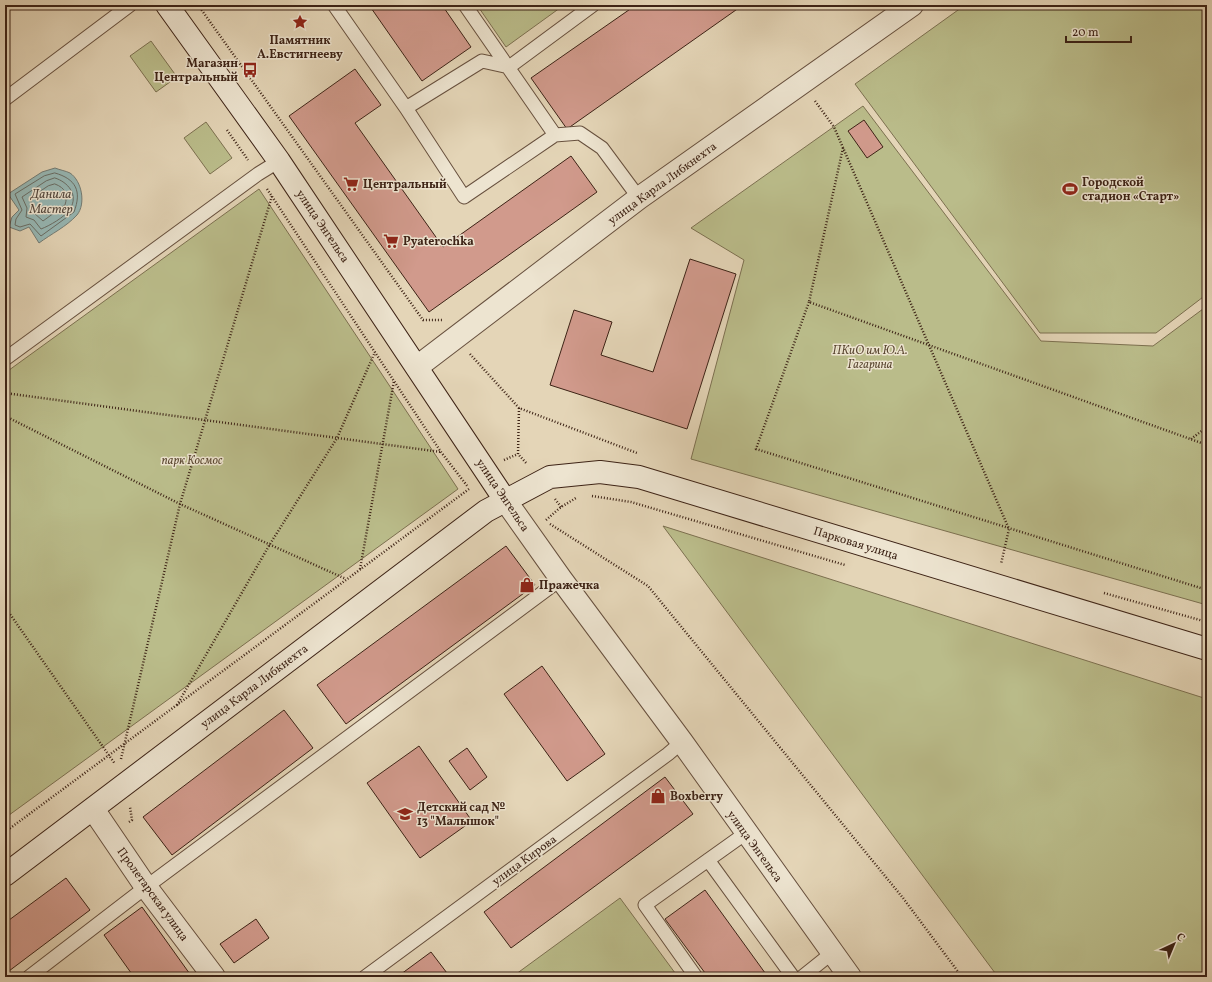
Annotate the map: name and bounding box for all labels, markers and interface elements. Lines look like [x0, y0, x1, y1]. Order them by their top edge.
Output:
place icon: Памятник А.Евстигнееву [291, 13, 309, 31]
scale bar [1066, 18, 1131, 44]
text: 20 m [1072, 25, 1099, 41]
place label: Памятник А.Евстигнееву [257, 33, 343, 63]
place label: Магазин Центральный [154, 56, 238, 86]
bus stop icon: Магазин Центральный [241, 61, 259, 79]
street label: улица Карла Либкнехта [605, 139, 720, 229]
supermarket icon: Центральный [342, 175, 360, 193]
place label: Городской стадион «Старт» [1082, 175, 1179, 205]
place label: Центральный [363, 177, 447, 193]
sports icon: Городской стадион «Старт» [1061, 180, 1079, 198]
water label: Данила Мастер [29, 186, 72, 219]
street label: улица Энгельса [292, 187, 353, 266]
supermarket icon: Pyaterochka [382, 232, 400, 250]
place label: Pyaterochka [403, 234, 474, 250]
park label: ПКиО им Ю.А. Гагарина [832, 343, 908, 373]
park label: парк Космос [162, 453, 223, 469]
street label: улица Энгельса [472, 456, 533, 535]
street label: Парковая улица [811, 523, 900, 564]
shop icon: Пражечка [518, 576, 536, 594]
place label: Пражечка [539, 578, 600, 594]
street label: улица Карла Либкнехта [198, 641, 312, 733]
shop icon: Boxberry [649, 787, 667, 805]
place label: Boxberry [670, 789, 723, 805]
place label: Детский сад № 13 "Малышок" [417, 800, 505, 830]
school or university icon: Детский сад № 13 "Малышок" [396, 805, 414, 823]
street label: улица Энгельса [723, 807, 786, 886]
street label: улица Кирова [489, 832, 560, 890]
street label: Пролетарская улица [113, 844, 192, 945]
north arrow [1154, 924, 1194, 964]
text: С [1172, 930, 1188, 946]

